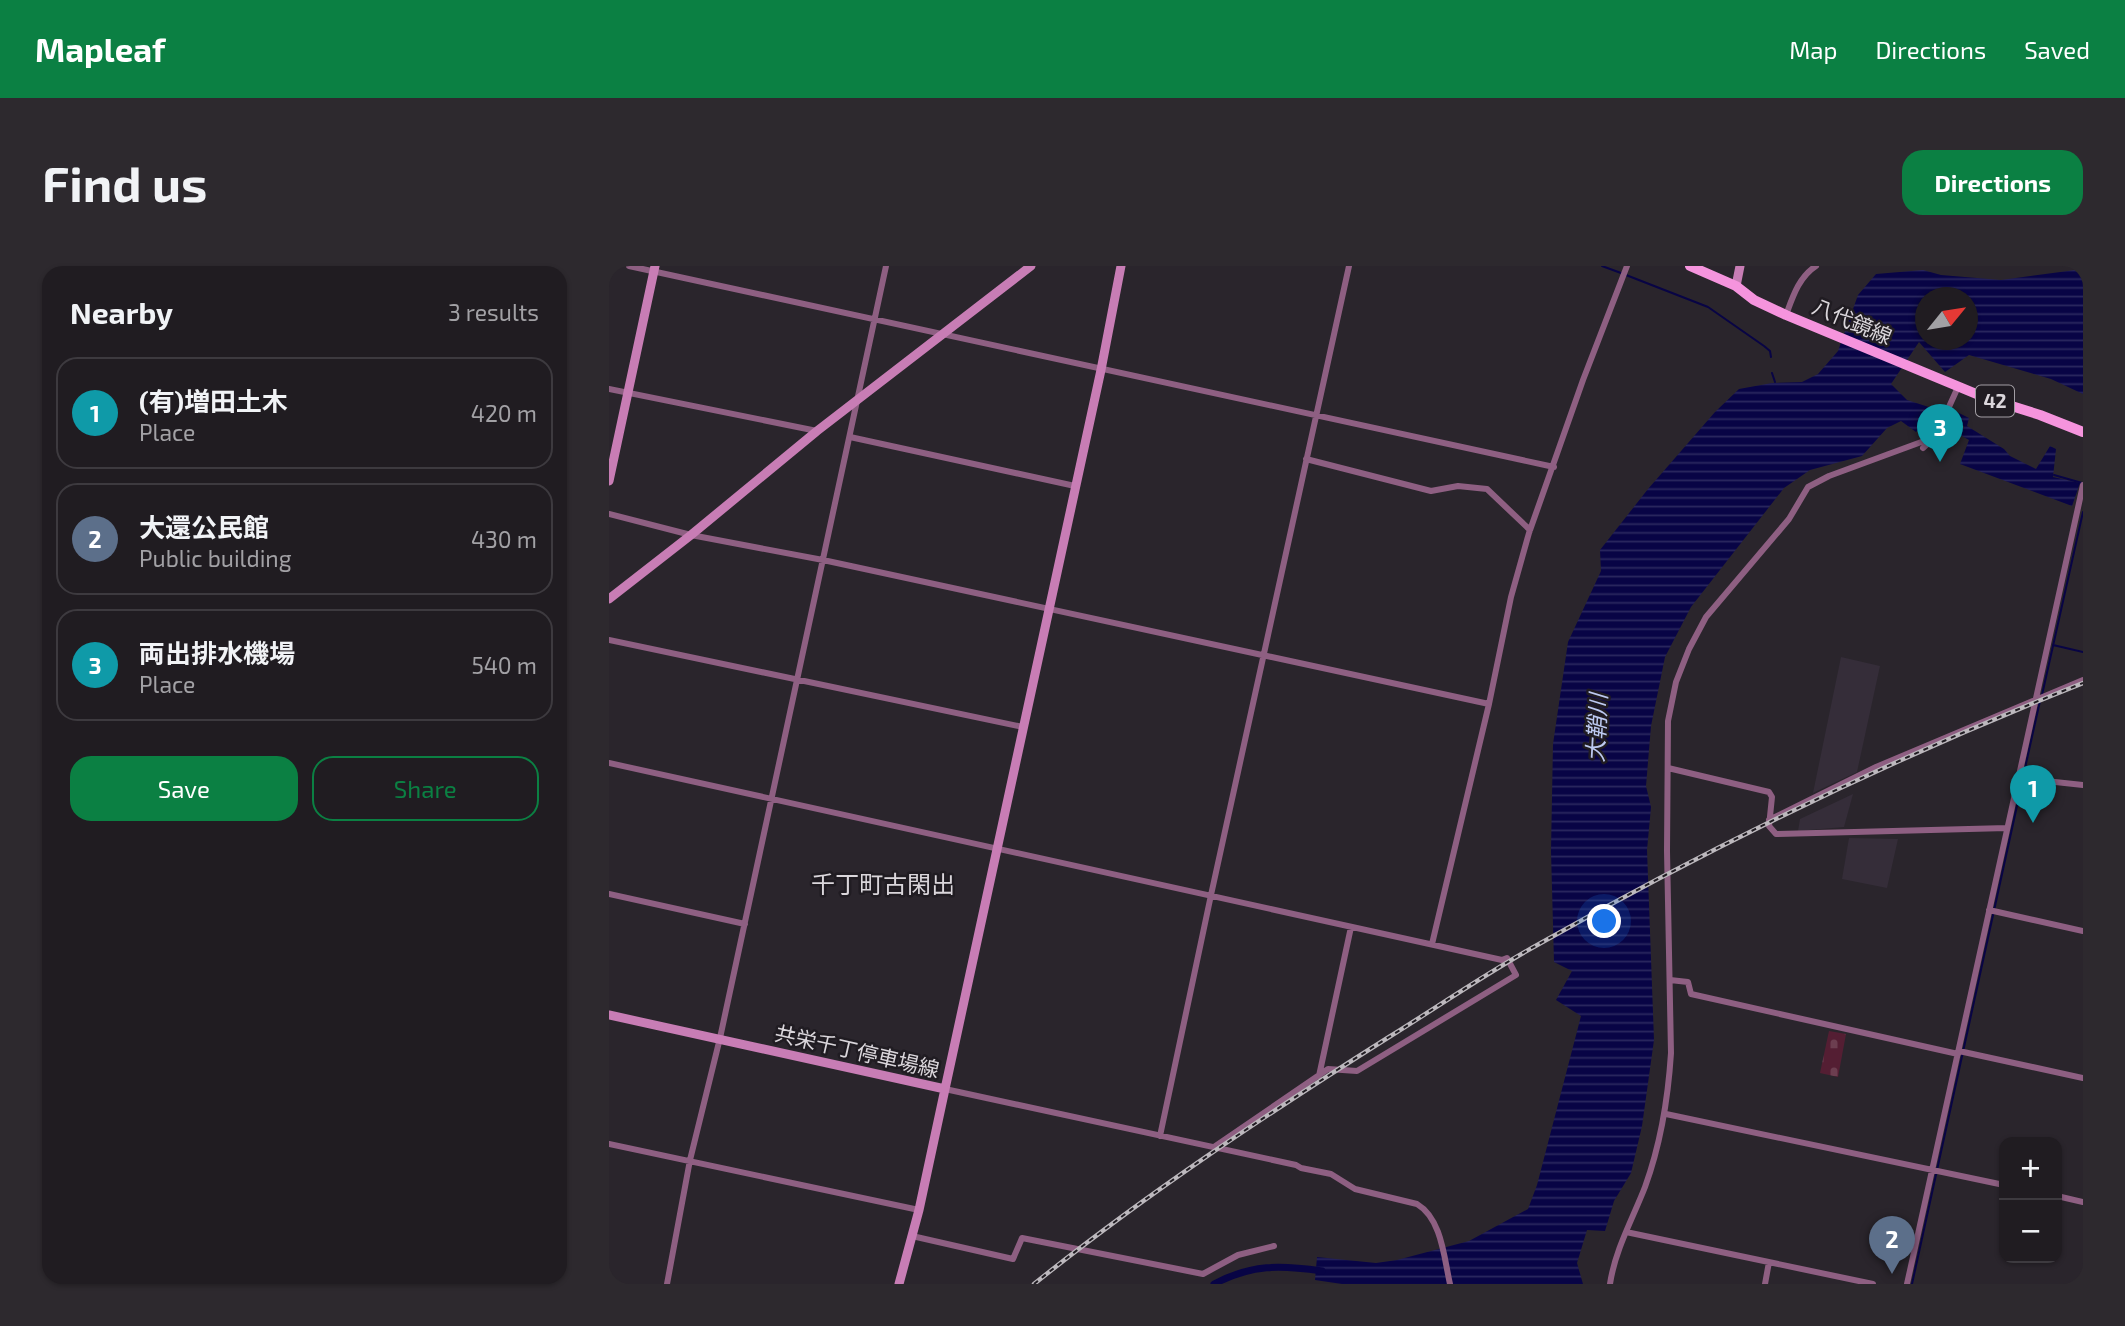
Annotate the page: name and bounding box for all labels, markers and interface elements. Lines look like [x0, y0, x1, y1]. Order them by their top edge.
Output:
text: Mapleaf [35, 29, 165, 69]
text: Map [1789, 35, 1837, 64]
text: Directions [1875, 35, 1986, 64]
text: Saved [2024, 35, 2090, 64]
button: Directions [1902, 150, 2083, 215]
text: Find us [42, 153, 207, 212]
north arrow [1915, 287, 1978, 350]
street label: 八代鏡線 [1809, 293, 1896, 349]
text: Nearby [70, 294, 173, 330]
text: 3 results [448, 298, 539, 326]
text: (有)増田土木 [139, 385, 288, 416]
road number: 42 [1976, 385, 2014, 416]
text: 1 [90, 399, 100, 427]
text: 420 m [471, 399, 537, 427]
pin: 3 [1917, 404, 1963, 462]
text: Place [139, 418, 195, 446]
text: 大還公民館 [139, 511, 269, 542]
text: 2 [88, 525, 102, 553]
text: 430 m [471, 525, 537, 553]
text: Public building [139, 544, 292, 572]
text: 両出排水機場 [139, 637, 295, 668]
text: 3 [88, 651, 102, 679]
text: 540 m [471, 651, 537, 679]
text: Place [139, 670, 195, 698]
water label: 大鞘川 [1580, 690, 1612, 763]
button: Save [70, 756, 298, 821]
button: Share [312, 756, 539, 821]
pin: 1 [2010, 765, 2056, 823]
district label: 千丁町古閑出 [811, 869, 955, 898]
your location [1587, 904, 1621, 938]
street label: 共栄千丁停車場線 [773, 1019, 942, 1082]
map controls [1999, 1137, 2062, 1263]
button: + [1999, 1137, 2062, 1200]
button: − [1999, 1200, 2062, 1263]
pin: 2 [1869, 1216, 1915, 1274]

